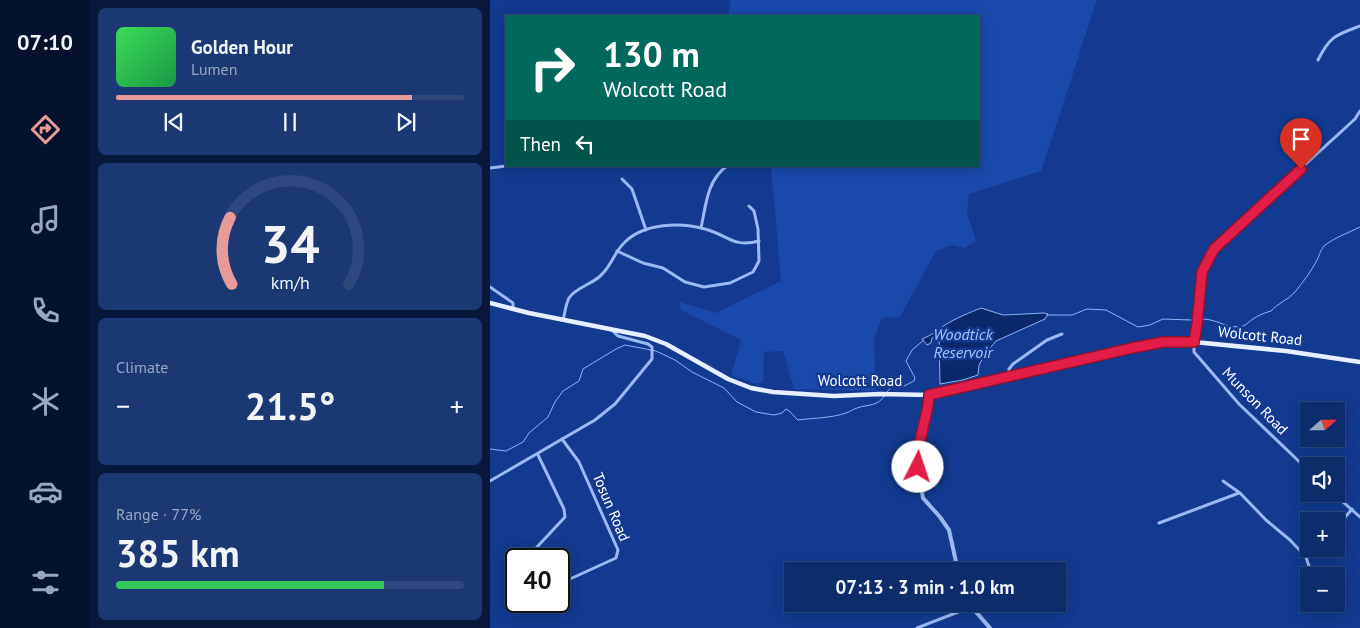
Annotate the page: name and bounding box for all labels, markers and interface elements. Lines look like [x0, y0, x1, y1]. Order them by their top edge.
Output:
text: 07:10 [17, 28, 73, 56]
text: 130 m [603, 31, 700, 77]
text: Golden Hour [191, 35, 293, 59]
icon: right [520, 35, 585, 100]
text: Lumen [191, 59, 237, 79]
text: Wolcott Road [603, 75, 727, 103]
icon: previous [160, 108, 188, 136]
icon: pause [276, 108, 304, 136]
icon: next [392, 108, 420, 136]
icon: directions [28, 112, 63, 147]
pin [1280, 118, 1322, 169]
icon: arrive [1287, 125, 1315, 153]
icon: left [571, 130, 599, 158]
text: Then [520, 132, 561, 156]
icon: music [28, 202, 63, 237]
text: 34 [261, 210, 319, 277]
text: km/h [270, 271, 310, 294]
icon: phone [28, 293, 63, 328]
street label: Wolcott Road [1217, 322, 1303, 349]
water label: Woodtick Reservoir [933, 324, 994, 362]
text: Climate [116, 357, 168, 377]
street label: Munson Road [1218, 363, 1292, 438]
street label: Wolcott Road [818, 371, 902, 390]
text: 21.5° [245, 381, 335, 430]
icon: climate [28, 384, 63, 419]
text: − [116, 387, 130, 424]
text: + [450, 387, 464, 424]
north arrow [1300, 402, 1345, 448]
map controls [1300, 402, 1345, 612]
position arrow [891, 440, 943, 492]
button: sound [1300, 457, 1345, 502]
street label: Tosun Road [588, 470, 634, 544]
icon: car [28, 474, 63, 509]
text: Range · 77% [116, 504, 201, 524]
button: + [1300, 512, 1345, 557]
text: 385 km [116, 528, 240, 577]
speed limit sign: 40 [505, 548, 570, 613]
icon: filters [28, 565, 63, 600]
button: − [1300, 567, 1345, 612]
text: 07:13 · 3 min · 1.0 km [835, 575, 1015, 599]

